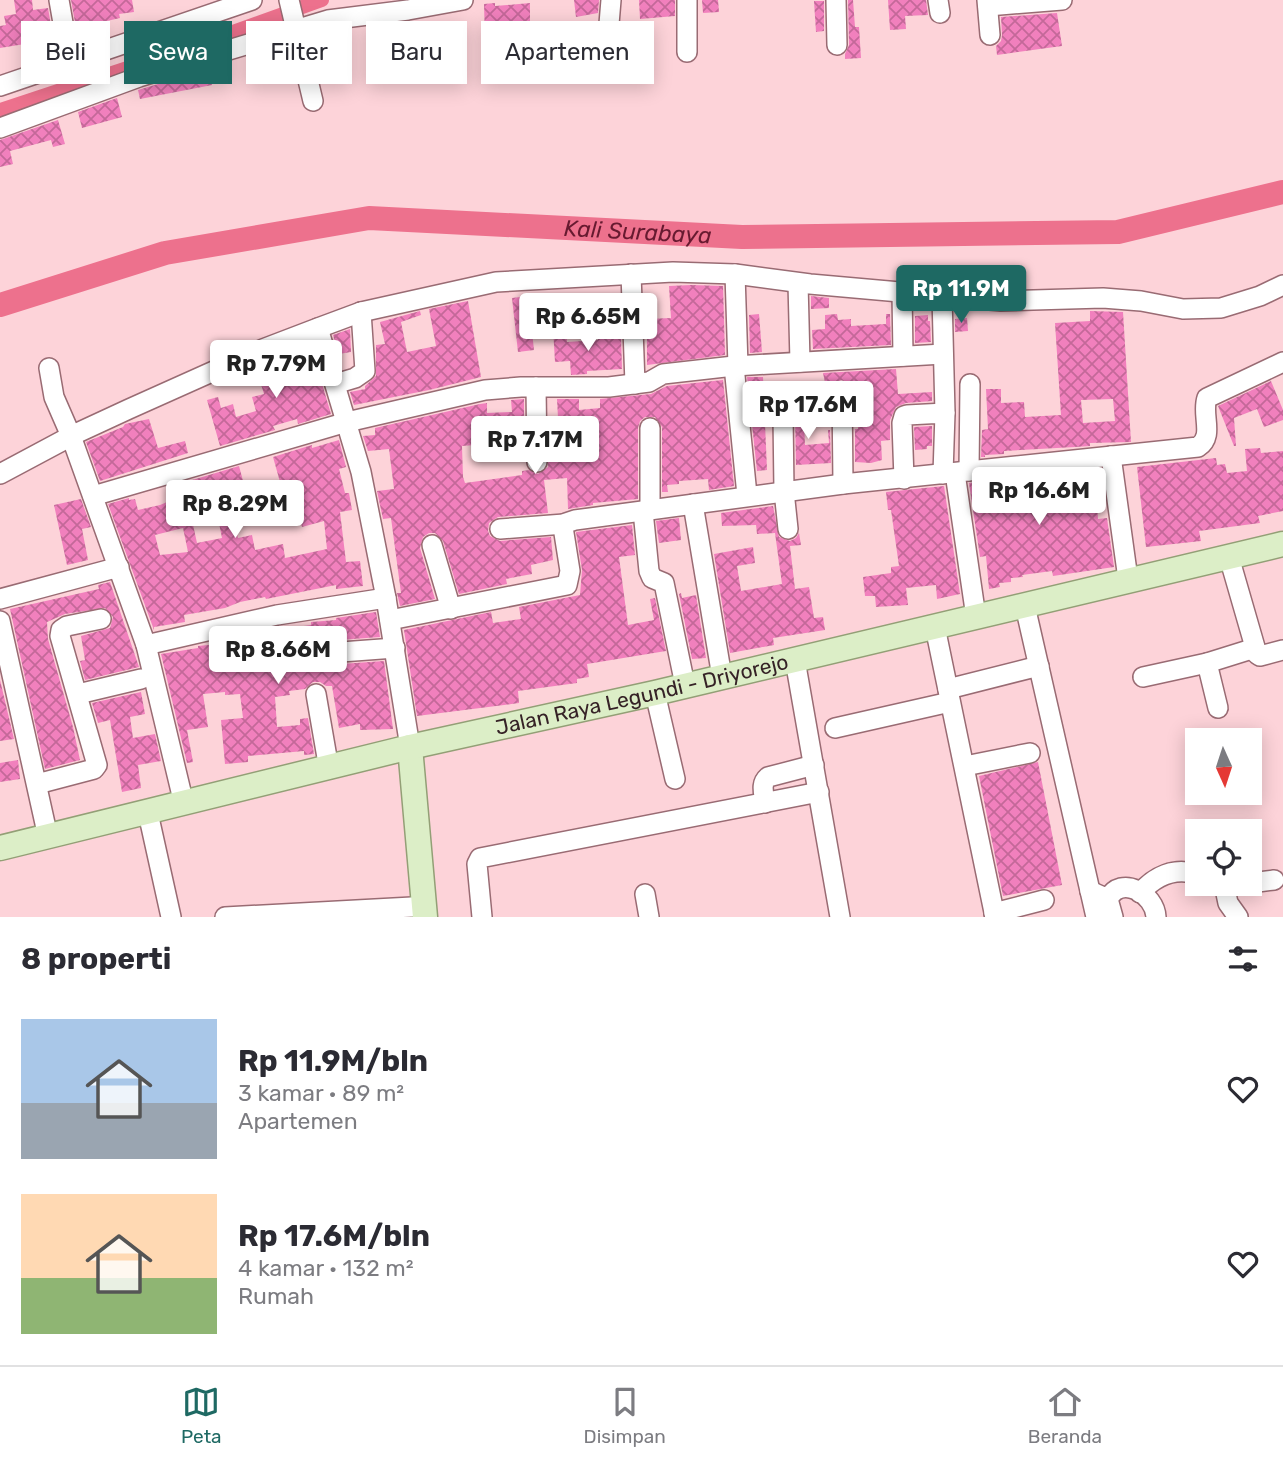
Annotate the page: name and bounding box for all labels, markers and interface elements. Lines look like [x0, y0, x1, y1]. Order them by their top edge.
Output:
chip: Beli [21, 21, 110, 84]
chip: Sewa [124, 21, 232, 84]
chip: Filter [246, 21, 352, 84]
chip: Baru [366, 21, 467, 84]
chip: Apartemen [481, 21, 654, 84]
water label: Kali Surabaya [563, 214, 712, 249]
pin: Rp 11.9M [889, 266, 1033, 325]
text: Rp 11.9M [912, 274, 1010, 302]
pin: Rp 6.65M [516, 294, 660, 353]
text: Rp 6.65M [535, 302, 641, 330]
pin: Rp 7.79M [204, 340, 348, 400]
text: Rp 7.79M [226, 349, 326, 377]
pin: Rp 17.6M [736, 382, 880, 441]
text: Rp 17.6M [758, 390, 858, 418]
pin: Rp 7.17M [463, 416, 607, 476]
text: Rp 7.17M [487, 425, 583, 453]
pin: Rp 16.6M [967, 468, 1111, 527]
text: Rp 16.6M [988, 476, 1090, 504]
pin: Rp 8.29M [163, 480, 307, 540]
text: Rp 8.29M [182, 489, 288, 517]
pin: Rp 8.66M [206, 626, 350, 686]
text: Rp 8.66M [225, 635, 331, 663]
street label: Jalan Raya Legundi - Driyorejo [493, 649, 791, 740]
north arrow [1185, 728, 1262, 805]
map controls [1185, 728, 1262, 896]
button: locate [1185, 819, 1262, 896]
icon: filters [1224, 940, 1262, 978]
text: 8 properti [21, 941, 171, 977]
text: Rp 11.9M/bln [238, 1043, 428, 1079]
icon: home [77, 1047, 161, 1131]
icon: heart [1224, 1070, 1262, 1108]
text: 3 kamar · 89 m² [238, 1079, 404, 1107]
text: Apartemen [238, 1107, 358, 1135]
text: Rp 17.6M/bln [238, 1218, 430, 1254]
icon: home [77, 1222, 161, 1306]
icon: heart [1224, 1245, 1262, 1283]
text: 4 kamar · 132 m² [238, 1254, 414, 1282]
text: Rumah [238, 1282, 314, 1310]
tab: Peta [181, 1383, 222, 1448]
tab: Disimpan [584, 1383, 666, 1448]
tab: Beranda [1028, 1383, 1102, 1448]

